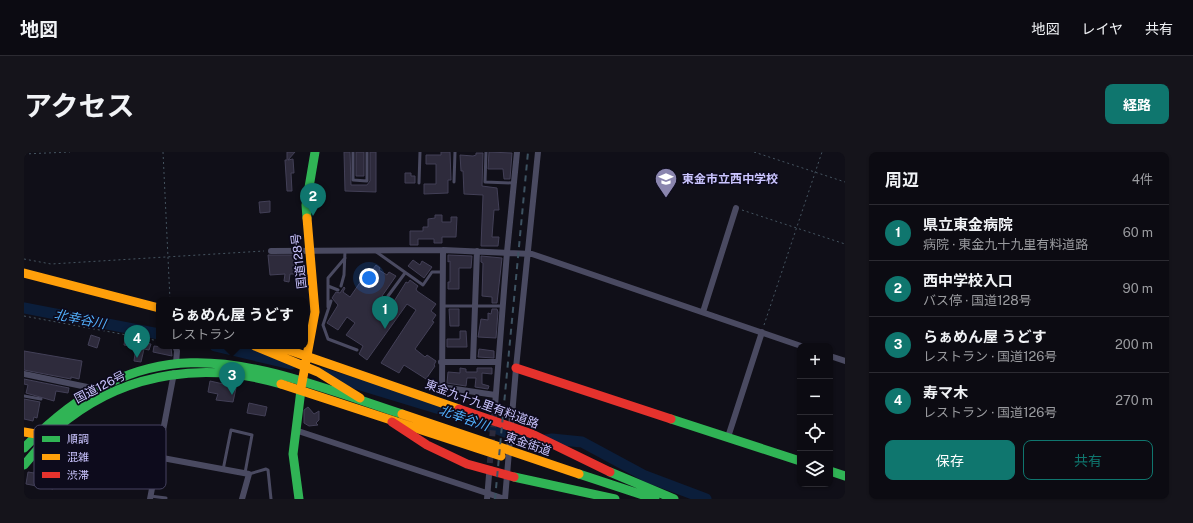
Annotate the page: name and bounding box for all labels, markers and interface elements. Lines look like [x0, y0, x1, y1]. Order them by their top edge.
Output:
text: 地図 [20, 18, 58, 40]
text: 地図 [1031, 21, 1059, 37]
text: レイヤ [1081, 21, 1123, 37]
text: 共有 [1145, 21, 1173, 37]
button: 経路 [1105, 84, 1169, 124]
text: アクセス [24, 89, 135, 122]
school or university icon: 東金市立西中学校 [653, 166, 679, 199]
text: 周辺 [885, 170, 919, 190]
place label: 東金市立西中学校 [682, 172, 778, 186]
text: 4件 [1132, 172, 1153, 187]
pin: 2 [300, 183, 326, 216]
text: 県立東金病院 [923, 216, 1013, 233]
text: 1 [895, 225, 901, 240]
text: 60 m [1123, 225, 1153, 240]
street label: 国道128号 [289, 232, 309, 290]
text: 病院 · 東金九十九里有料道路 [923, 237, 1088, 252]
your location [359, 268, 379, 288]
text: 西中学校入口 [923, 272, 1013, 289]
text: 2 [894, 281, 902, 296]
text: 90 m [1123, 281, 1153, 296]
text: バス停 · 国道128号 [923, 293, 1032, 308]
pin: 1 [372, 296, 398, 329]
popup [156, 297, 308, 349]
text: らぁめん屋 うどす [170, 306, 294, 323]
water label: 北幸谷川 [53, 307, 109, 332]
pin: 4 [124, 325, 150, 358]
text: レストラン [170, 327, 235, 342]
text: らぁめん屋 うどす [923, 328, 1046, 345]
text: 3 [894, 337, 902, 352]
text: 200 m [1115, 337, 1153, 352]
map controls [797, 343, 833, 487]
button: + [797, 343, 833, 379]
text: レストラン · 国道126号 [923, 349, 1057, 364]
pin: 3 [219, 362, 245, 395]
street label: 国道126号 [72, 368, 128, 406]
street label: 東金九十九里有料道路 [423, 377, 541, 431]
button: − [797, 379, 833, 415]
text: 寿マ木 [923, 384, 968, 401]
text: 4 [894, 393, 902, 408]
text: 270 m [1115, 393, 1153, 408]
water label: 北幸谷川 [437, 402, 493, 434]
text: レストラン · 国道126号 [923, 405, 1057, 420]
button: locate [797, 415, 833, 451]
legend [34, 425, 166, 489]
street label: 東金街道 [503, 430, 553, 458]
text: 順調 [67, 433, 89, 445]
button: 保存 [885, 440, 1015, 480]
button: 共有 [1023, 440, 1153, 480]
text: 混雑 [67, 451, 89, 463]
button: layers [797, 451, 833, 487]
text: 渋滞 [67, 469, 89, 481]

